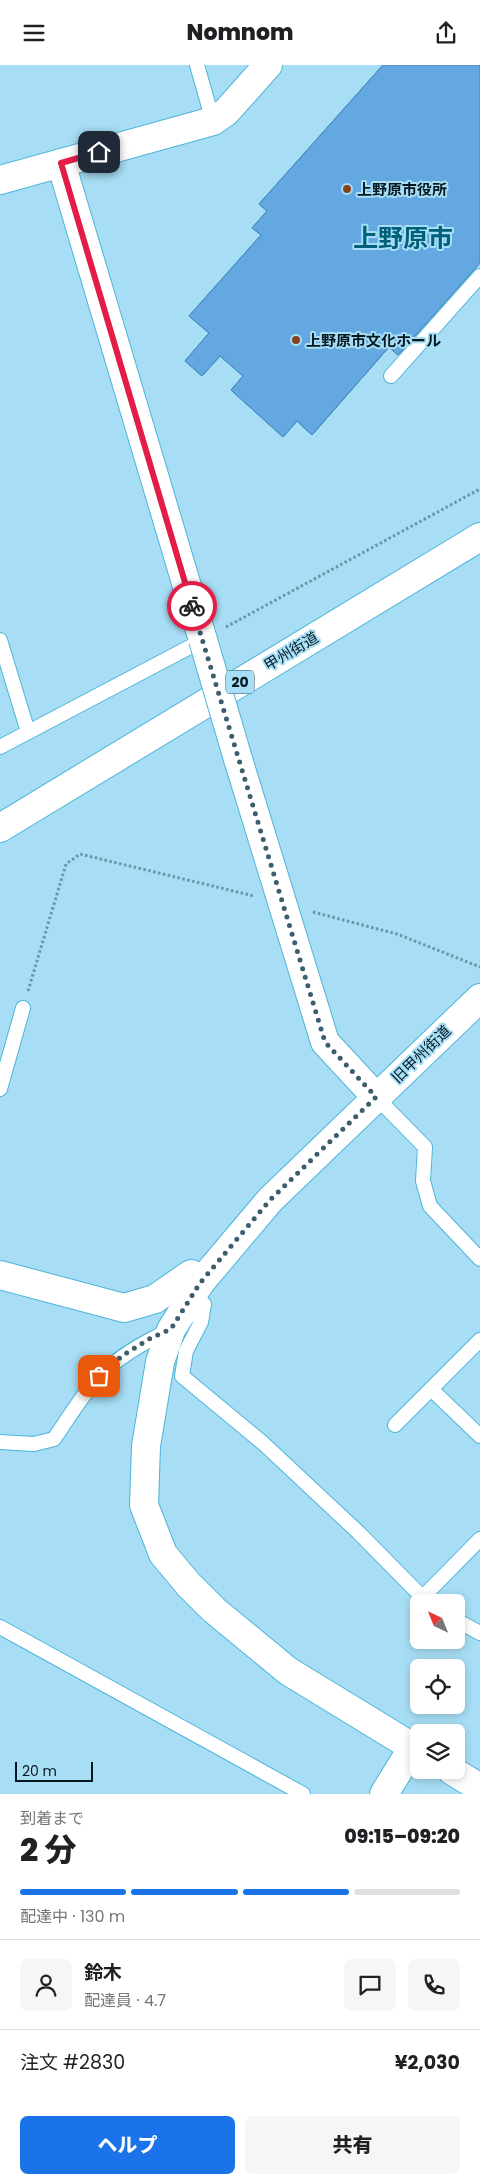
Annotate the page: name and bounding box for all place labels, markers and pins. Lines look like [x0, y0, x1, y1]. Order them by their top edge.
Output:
pin [78, 131, 120, 173]
place label: 上野原市役所 [357, 179, 447, 200]
marker: 上野原市役所 [341, 183, 353, 195]
place label: 上野原市文化ホール [306, 330, 441, 351]
marker: 上野原市文化ホール [290, 334, 302, 346]
pin [78, 1355, 120, 1397]

